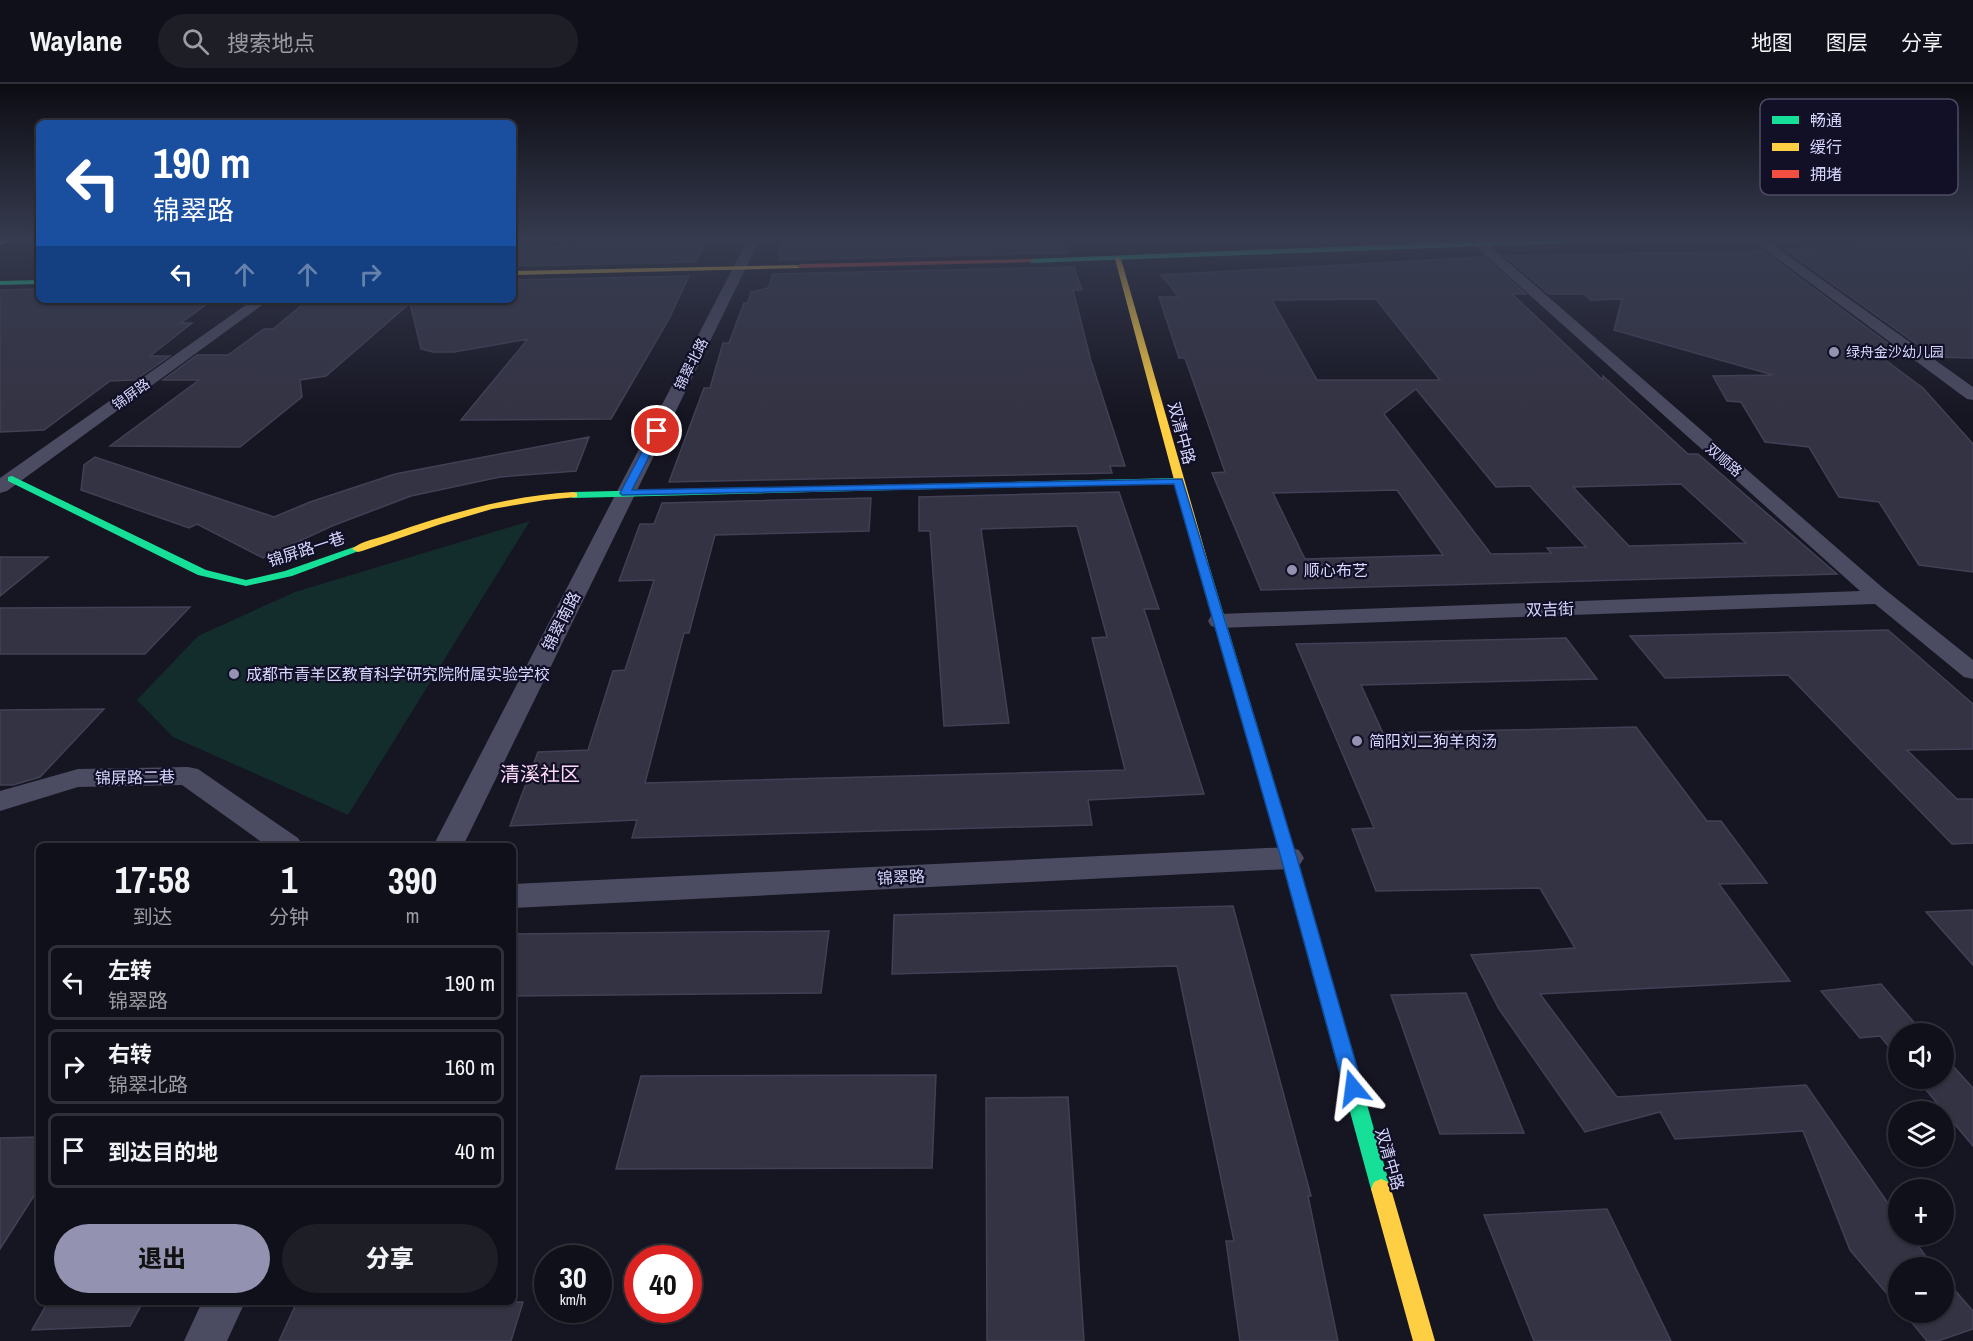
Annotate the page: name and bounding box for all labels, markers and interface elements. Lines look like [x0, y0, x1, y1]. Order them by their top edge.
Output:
search box [158, 14, 578, 68]
text: Waylane [30, 22, 122, 60]
icon: search [179, 25, 212, 58]
text: 搜索地点 [227, 28, 315, 58]
text: 地图 [1751, 28, 1793, 57]
text: 图层 [1826, 28, 1868, 57]
text: 分享 [1901, 28, 1943, 57]
legend [1760, 99, 1958, 195]
text: 畅通 [1810, 109, 1842, 131]
text: 190 m [153, 135, 251, 191]
text: 缓行 [1810, 136, 1842, 158]
icon: left [54, 144, 132, 222]
text: 拥堵 [1810, 163, 1842, 185]
text: 锦翠路 [153, 192, 234, 228]
icon: left [165, 258, 198, 291]
icon: ahead [228, 258, 261, 291]
icon: ahead [291, 258, 324, 291]
icon: right [354, 258, 387, 291]
street label: 锦翠北路 [670, 335, 712, 393]
place label: 绿舟金沙幼儿园 [1846, 343, 1944, 361]
marker: 绿舟金沙幼儿园 [1827, 345, 1841, 359]
street label: 锦屏路 [109, 374, 153, 414]
street label: 双清中路 [1163, 399, 1201, 467]
pin [631, 405, 682, 456]
icon: arrive [640, 414, 673, 447]
street label: 双顺路 [1702, 439, 1746, 481]
street label: 锦屏路一巷 [265, 526, 347, 572]
place label: 顺心布艺 [1304, 559, 1368, 581]
marker: 顺心布艺 [1285, 563, 1299, 577]
street label: 锦翠南路 [537, 587, 585, 655]
street label: 双吉街 [1526, 597, 1574, 621]
place label: 成都市青羊区教育科学研究院附属实验学校 [246, 663, 550, 685]
marker: 成都市青羊区教育科学研究院附属实验学校 [227, 667, 241, 681]
place label: 简阳刘二狗羊肉汤 [1369, 730, 1497, 752]
marker: 简阳刘二狗羊肉汤 [1350, 734, 1364, 748]
district label: 清溪社区 [500, 760, 580, 787]
street label: 锦屏路二巷 [95, 765, 175, 789]
text: 17:58 [115, 856, 190, 904]
text: 1 [281, 856, 297, 904]
text: 390 [388, 857, 437, 905]
street label: 锦翠路 [876, 865, 926, 889]
text: m [406, 902, 419, 929]
text: 到达 [133, 903, 173, 930]
text: 分钟 [269, 903, 309, 930]
text: 左转 [108, 955, 152, 985]
icon: left [57, 966, 90, 999]
text: 190 m [445, 968, 495, 998]
text: 锦翠路 [108, 987, 168, 1014]
map controls [1888, 1023, 1954, 1323]
button: sound [1888, 1023, 1954, 1089]
text: 右转 [108, 1039, 152, 1069]
icon: right [57, 1050, 90, 1083]
text: 160 m [445, 1052, 495, 1082]
position arrow [1321, 1056, 1385, 1120]
text: 锦翠北路 [108, 1071, 188, 1098]
button: layers [1888, 1101, 1954, 1167]
street label: 双清中路 [1371, 1125, 1409, 1193]
icon: arrive [57, 1134, 90, 1167]
text: 40 m [455, 1136, 495, 1166]
text: 到达目的地 [108, 1137, 218, 1167]
button: + [1888, 1179, 1954, 1245]
button: 退出 [54, 1224, 270, 1293]
button: 分享 [282, 1224, 498, 1293]
speed limit sign: 40 [624, 1245, 702, 1323]
text: 30 [559, 1257, 587, 1297]
button: − [1888, 1257, 1954, 1323]
text: km/h [560, 1289, 586, 1310]

